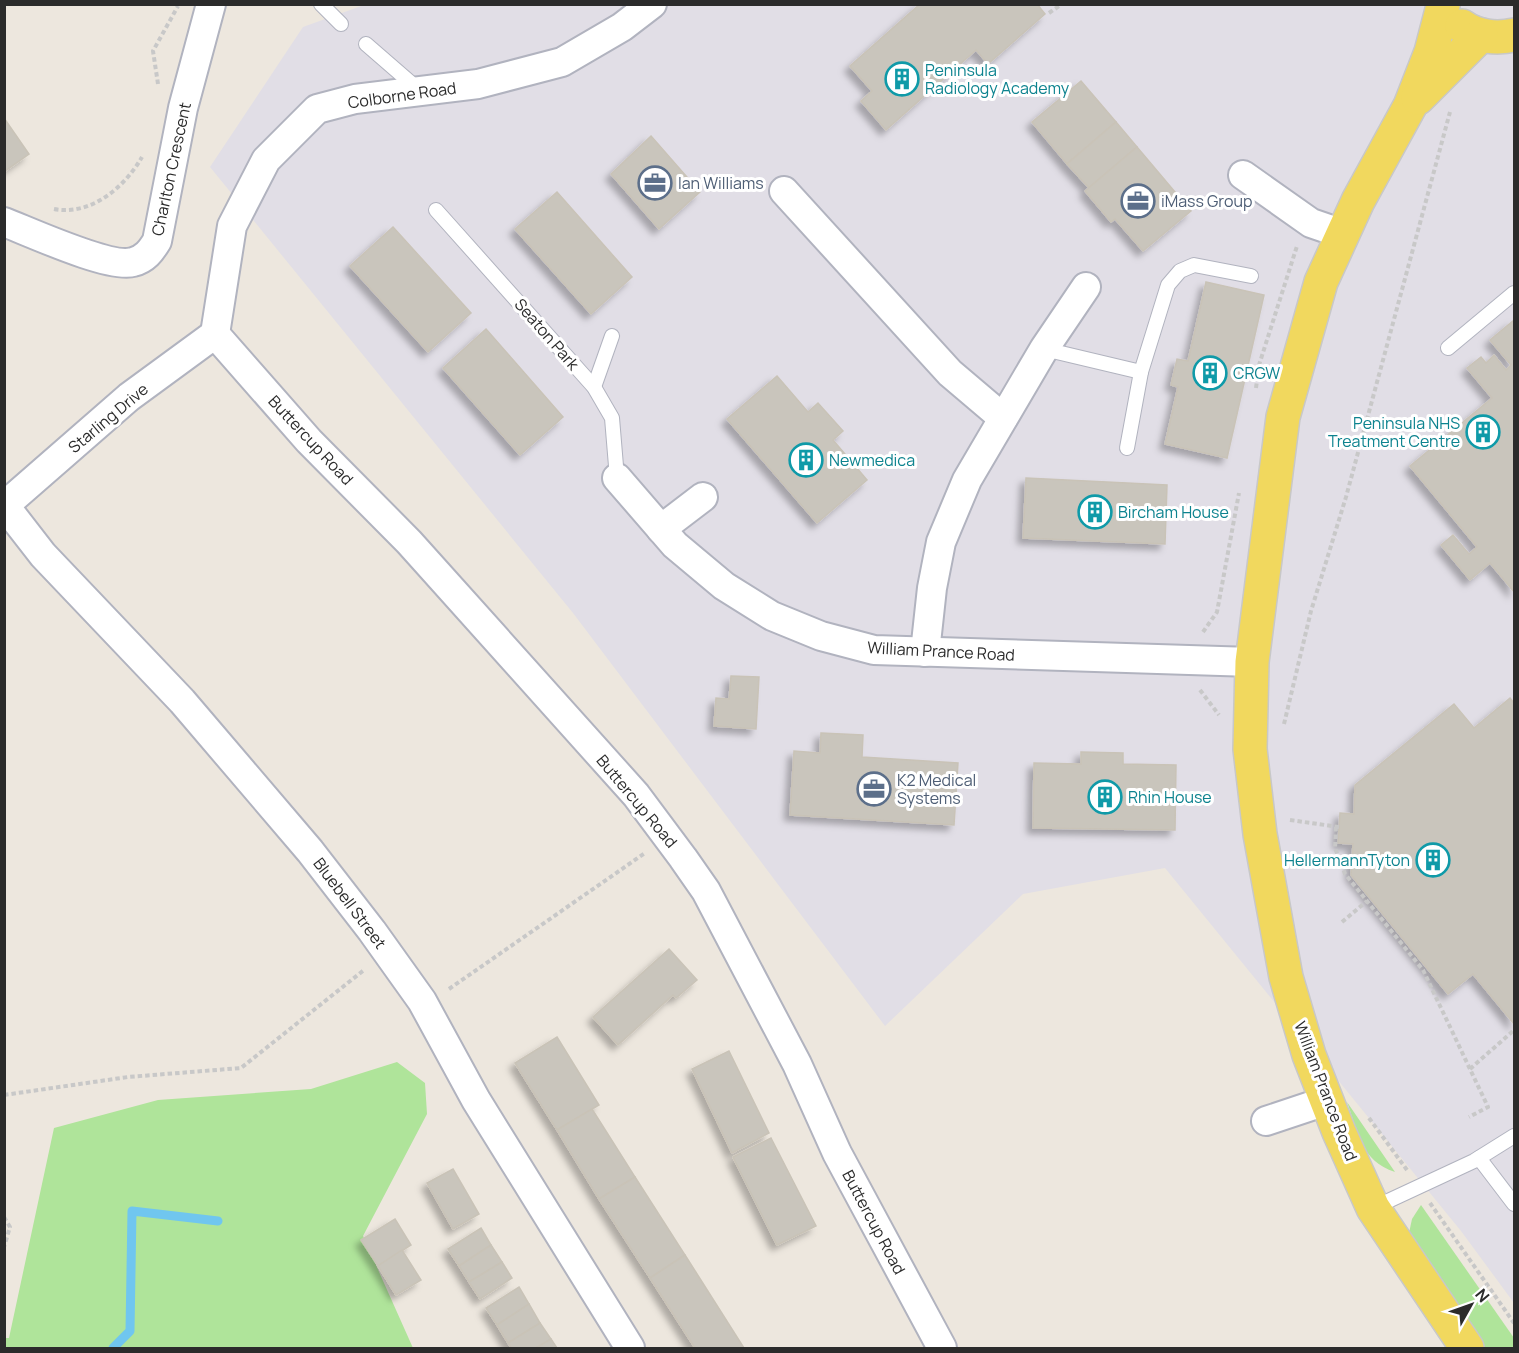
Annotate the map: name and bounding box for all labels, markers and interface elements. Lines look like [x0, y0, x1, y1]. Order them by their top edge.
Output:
place label: Peninsula Radiology Academy [925, 59, 1070, 99]
building icon: Peninsula Radiology Academy [884, 61, 920, 97]
street label: Colborne Road [346, 77, 458, 113]
street label: Charlton Crescent [146, 100, 196, 238]
office icon: Ian Williams [637, 165, 673, 201]
place label: Ian Williams [678, 172, 764, 194]
office icon: iMass Group [1120, 183, 1156, 219]
place label: iMass Group [1161, 190, 1252, 212]
street label: Seaton Park [510, 294, 585, 375]
building icon: CRGW [1192, 355, 1228, 391]
place label: CRGW [1233, 362, 1280, 384]
street label: Starling Drive [63, 378, 153, 458]
street label: Buttercup Road [264, 390, 358, 490]
place label: Peninsula NHS Treatment Centre [1328, 412, 1460, 452]
building icon: Peninsula NHS Treatment Centre [1465, 414, 1501, 450]
building icon: Newmedica [788, 442, 824, 478]
place label: Newmedica [829, 449, 915, 471]
building icon: Bircham House [1077, 494, 1113, 530]
place label: Bircham House [1118, 501, 1229, 523]
street label: William Prance Road [867, 636, 1015, 666]
street label: Buttercup Road [592, 750, 682, 852]
place label: K2 Medical Systems [897, 769, 976, 809]
office icon: K2 Medical Systems [856, 771, 892, 807]
building icon: Rhin House [1087, 779, 1123, 815]
place label: Rhin House [1128, 786, 1212, 808]
building icon: HellermannTyton [1415, 842, 1451, 878]
place label: HellermannTyton [1284, 849, 1410, 871]
street label: Bluebell Street [308, 853, 392, 953]
street label: William Prance Road [1289, 1018, 1363, 1164]
street label: Buttercup Road [837, 1166, 911, 1278]
north arrow [1441, 1275, 1501, 1335]
text: N [1470, 1284, 1495, 1307]

